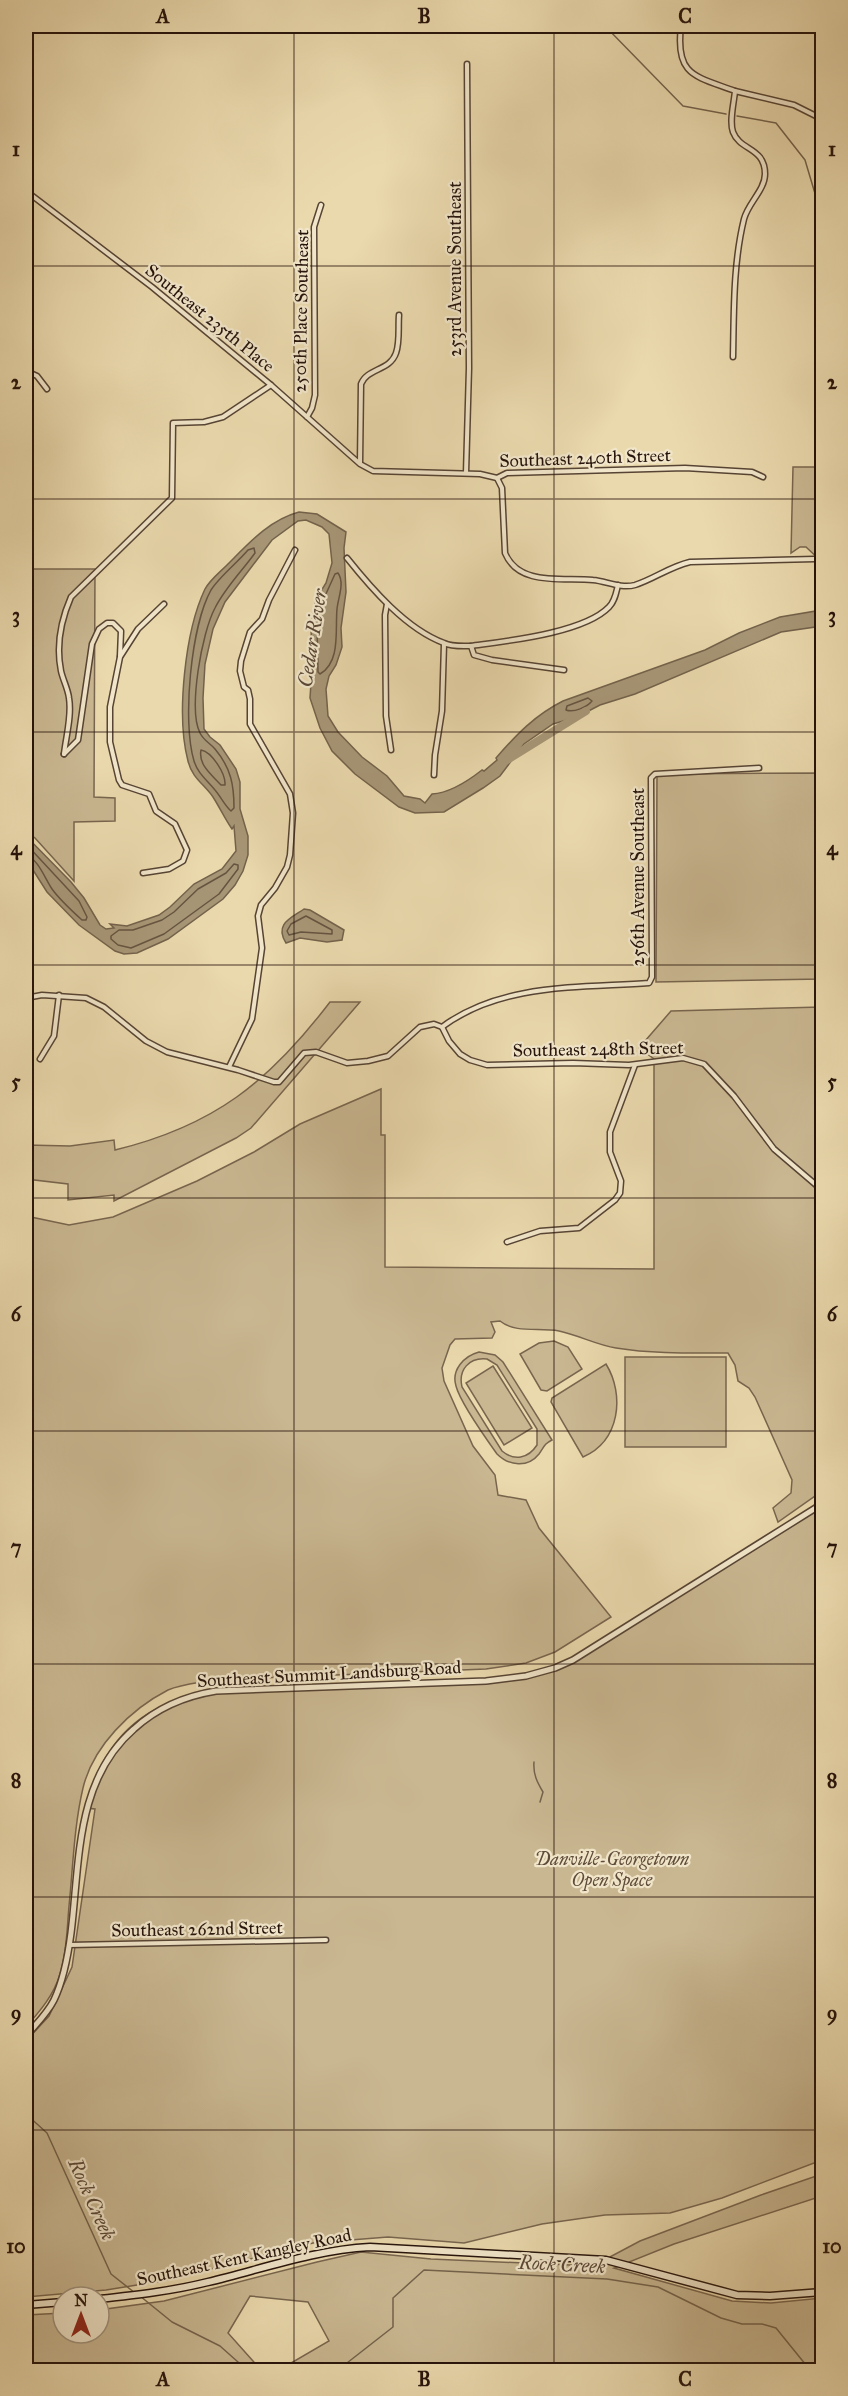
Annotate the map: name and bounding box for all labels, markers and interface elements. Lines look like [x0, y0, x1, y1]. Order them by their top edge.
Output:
text: A [154, 4, 170, 28]
text: B [417, 4, 431, 28]
text: C [678, 4, 692, 28]
text: 1 [12, 137, 20, 161]
text: 1 [828, 137, 836, 161]
street label: 253rd Avenue Southeast [444, 181, 466, 357]
street label: 250th Place Southeast [289, 229, 313, 393]
street label: Southeast 235th Place [141, 259, 279, 377]
text: 2 [11, 370, 22, 394]
text: 2 [827, 370, 838, 394]
street label: Southeast 240th Street [499, 444, 672, 472]
water label: Cedar River [292, 586, 332, 689]
text: 3 [12, 603, 20, 628]
text: 3 [828, 603, 836, 628]
street label: 256th Avenue Southeast [627, 787, 649, 966]
text: 4 [10, 836, 22, 861]
text: 4 [826, 836, 838, 861]
street label: Southeast 248th Street [512, 1037, 684, 1061]
text: 5 [11, 1069, 21, 1093]
text: 5 [827, 1069, 837, 1093]
text: 6 [11, 1302, 23, 1326]
text: 6 [827, 1302, 839, 1326]
text: 7 [11, 1535, 22, 1559]
text: 7 [827, 1535, 838, 1559]
street label: Southeast Summit Landsburg Road [196, 1656, 462, 1693]
text: 8 [11, 1768, 21, 1792]
text: 8 [827, 1768, 837, 1792]
park label: Danville-Georgetown Open Space [535, 1848, 690, 1892]
street label: Southeast 262nd Street [111, 1916, 284, 1941]
text: 9 [11, 2001, 21, 2026]
text: 9 [827, 2001, 837, 2026]
water label: Rock Creek [63, 2153, 121, 2244]
street label: Southeast Kent Kangley Road [135, 2224, 353, 2291]
text: 10 [6, 2234, 26, 2258]
text: 10 [822, 2234, 842, 2258]
water label: Rock Creek [517, 2250, 606, 2278]
north arrow [51, 2285, 111, 2345]
text: N [74, 2291, 88, 2310]
text: A [154, 2367, 170, 2391]
text: B [417, 2367, 431, 2391]
text: C [678, 2367, 692, 2391]

